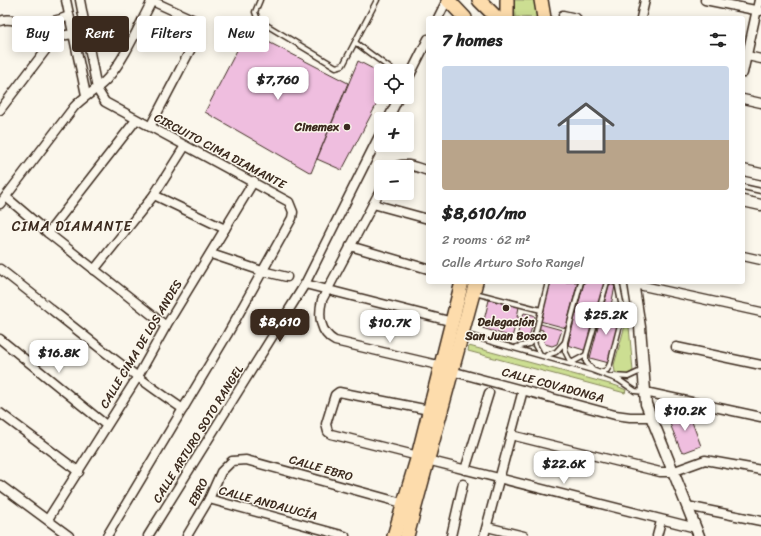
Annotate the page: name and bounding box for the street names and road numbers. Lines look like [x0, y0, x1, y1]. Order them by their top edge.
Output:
street label: CIRCUITO CIMA DIAMANTE [150, 107, 291, 196]
street label: CALLE CIMA DE LOS ANDES [94, 275, 189, 413]
street label: CALLE ARTURO SOTO RANGEL [146, 360, 250, 507]
street label: CALLE COVADONGA [499, 361, 607, 409]
street label: CALLE EBRO [286, 448, 356, 488]
street label: EBRO [182, 474, 215, 510]
street label: CALLE ANDALUCÍA [216, 479, 320, 527]

